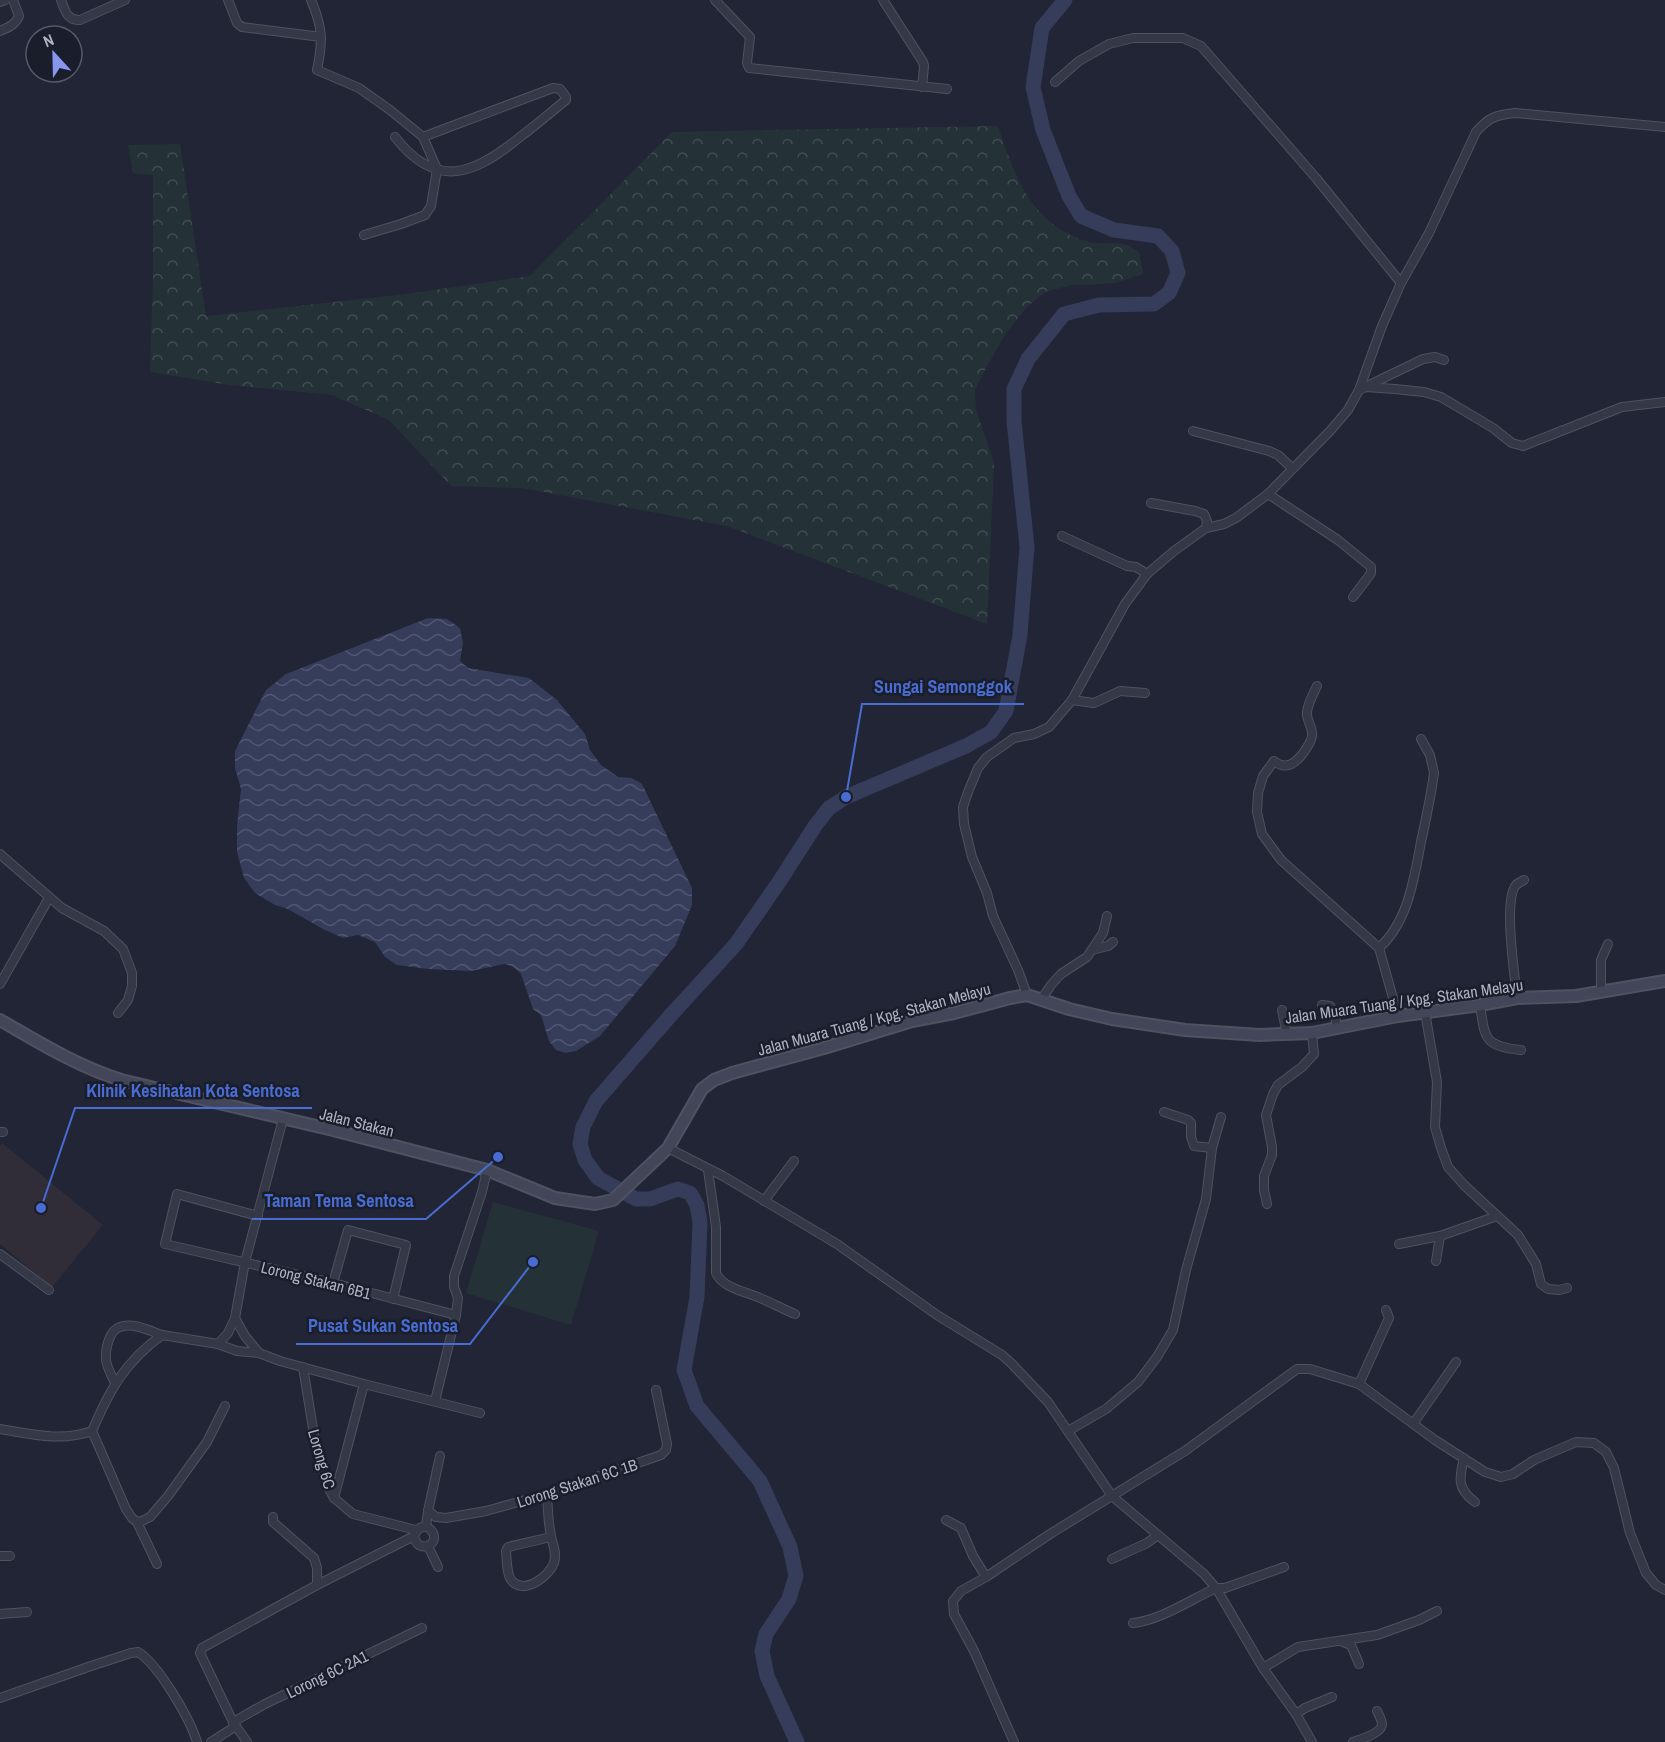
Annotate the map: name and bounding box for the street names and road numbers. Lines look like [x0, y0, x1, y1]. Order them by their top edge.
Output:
street label: Jalan Muara Tuang / Kpg. Stakan Melayu [1284, 973, 1524, 1029]
street label: Jalan Muara Tuang / Kpg. Stakan Melayu [755, 977, 993, 1061]
street label: Jalan Stakan [318, 1102, 396, 1142]
street label: Lorong Stakan 6B1 [259, 1256, 374, 1304]
street label: Lorong 6C [303, 1427, 341, 1491]
street label: Lorong Stakan 6C 1B [514, 1453, 640, 1513]
street label: Lorong 6C 2A1 [283, 1644, 372, 1703]

